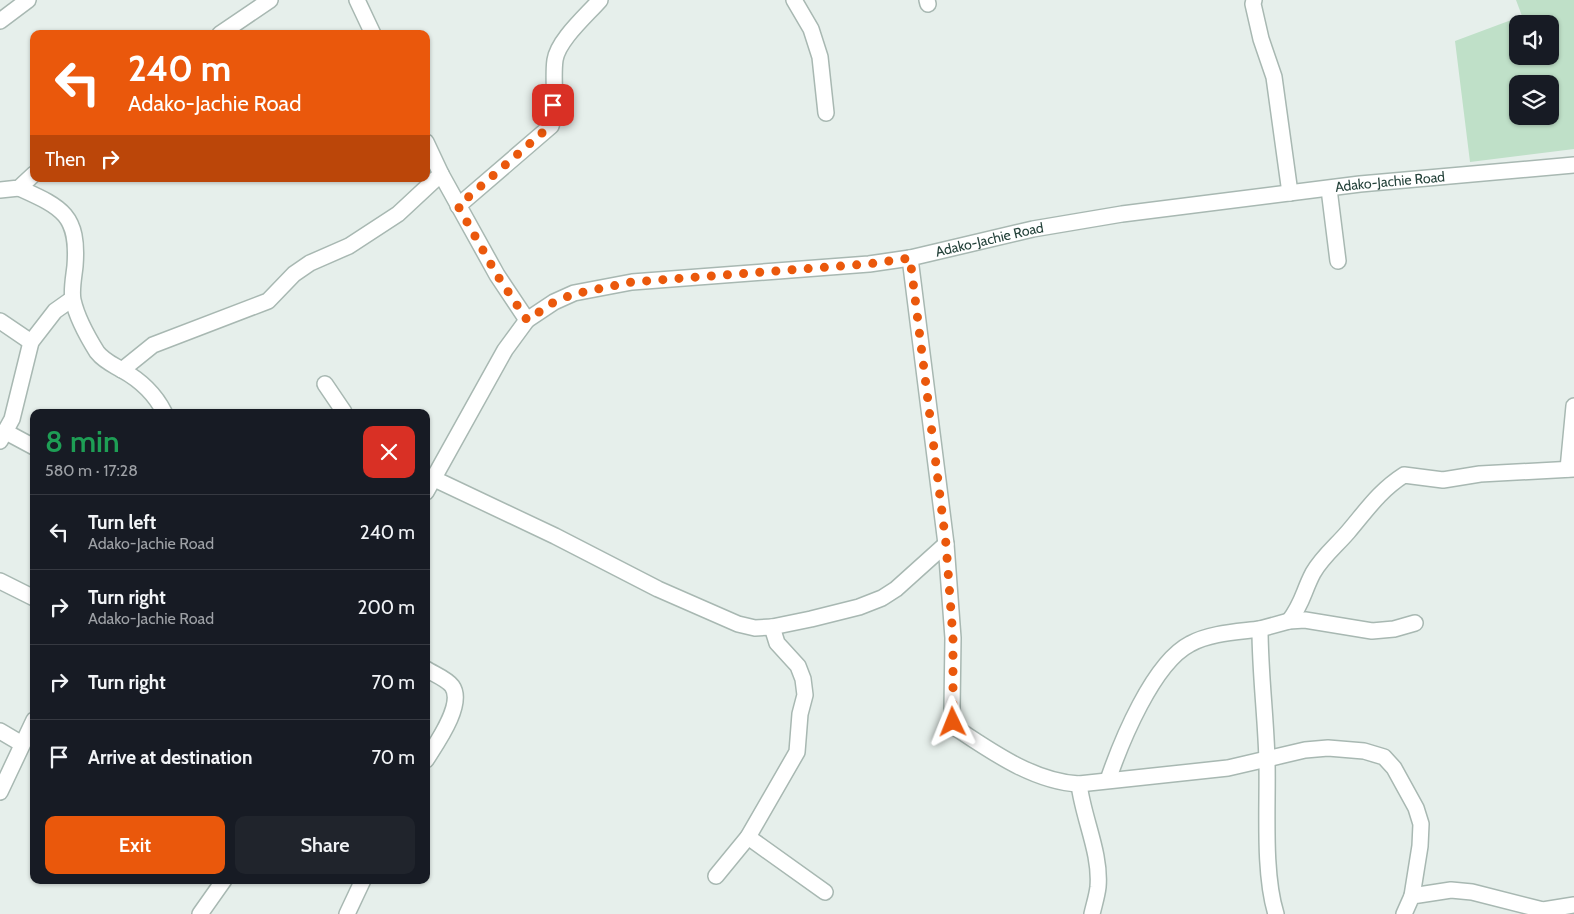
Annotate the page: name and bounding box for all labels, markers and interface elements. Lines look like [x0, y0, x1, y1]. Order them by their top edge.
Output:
map controls [1509, 15, 1559, 125]
button: sound [1509, 15, 1559, 65]
text: 240 m [128, 47, 231, 90]
icon: left [45, 50, 110, 115]
button: layers [1509, 75, 1559, 125]
pin [532, 84, 574, 126]
text: Adako-Jachie Road [128, 90, 301, 117]
icon: arrive [539, 91, 567, 119]
icon: right [96, 145, 124, 173]
text: Then [45, 148, 86, 171]
street label: Adako-Jachie Road [1334, 167, 1446, 196]
street label: Adako-Jachie Road [934, 218, 1045, 261]
text: 8 min [45, 423, 120, 460]
button: close [363, 426, 415, 478]
text: 580 m · 17:28 [45, 461, 138, 480]
text: Turn left [88, 511, 156, 534]
icon: left [45, 518, 73, 546]
text: 240 m [360, 521, 415, 544]
text: Adako-Jachie Road [88, 534, 214, 553]
text: Turn right [88, 586, 166, 609]
icon: right [45, 593, 73, 621]
text: 200 m [358, 596, 415, 619]
text: Adako-Jachie Road [88, 609, 214, 628]
icon: right [45, 668, 73, 696]
text: Turn right [88, 671, 166, 694]
text: 70 m [371, 671, 415, 694]
position arrow [926, 695, 978, 747]
icon: arrive [45, 743, 73, 771]
text: Arrive at destination [88, 746, 252, 769]
text: 70 m [371, 746, 415, 769]
button: Exit [45, 816, 225, 874]
button: Share [235, 816, 415, 874]

